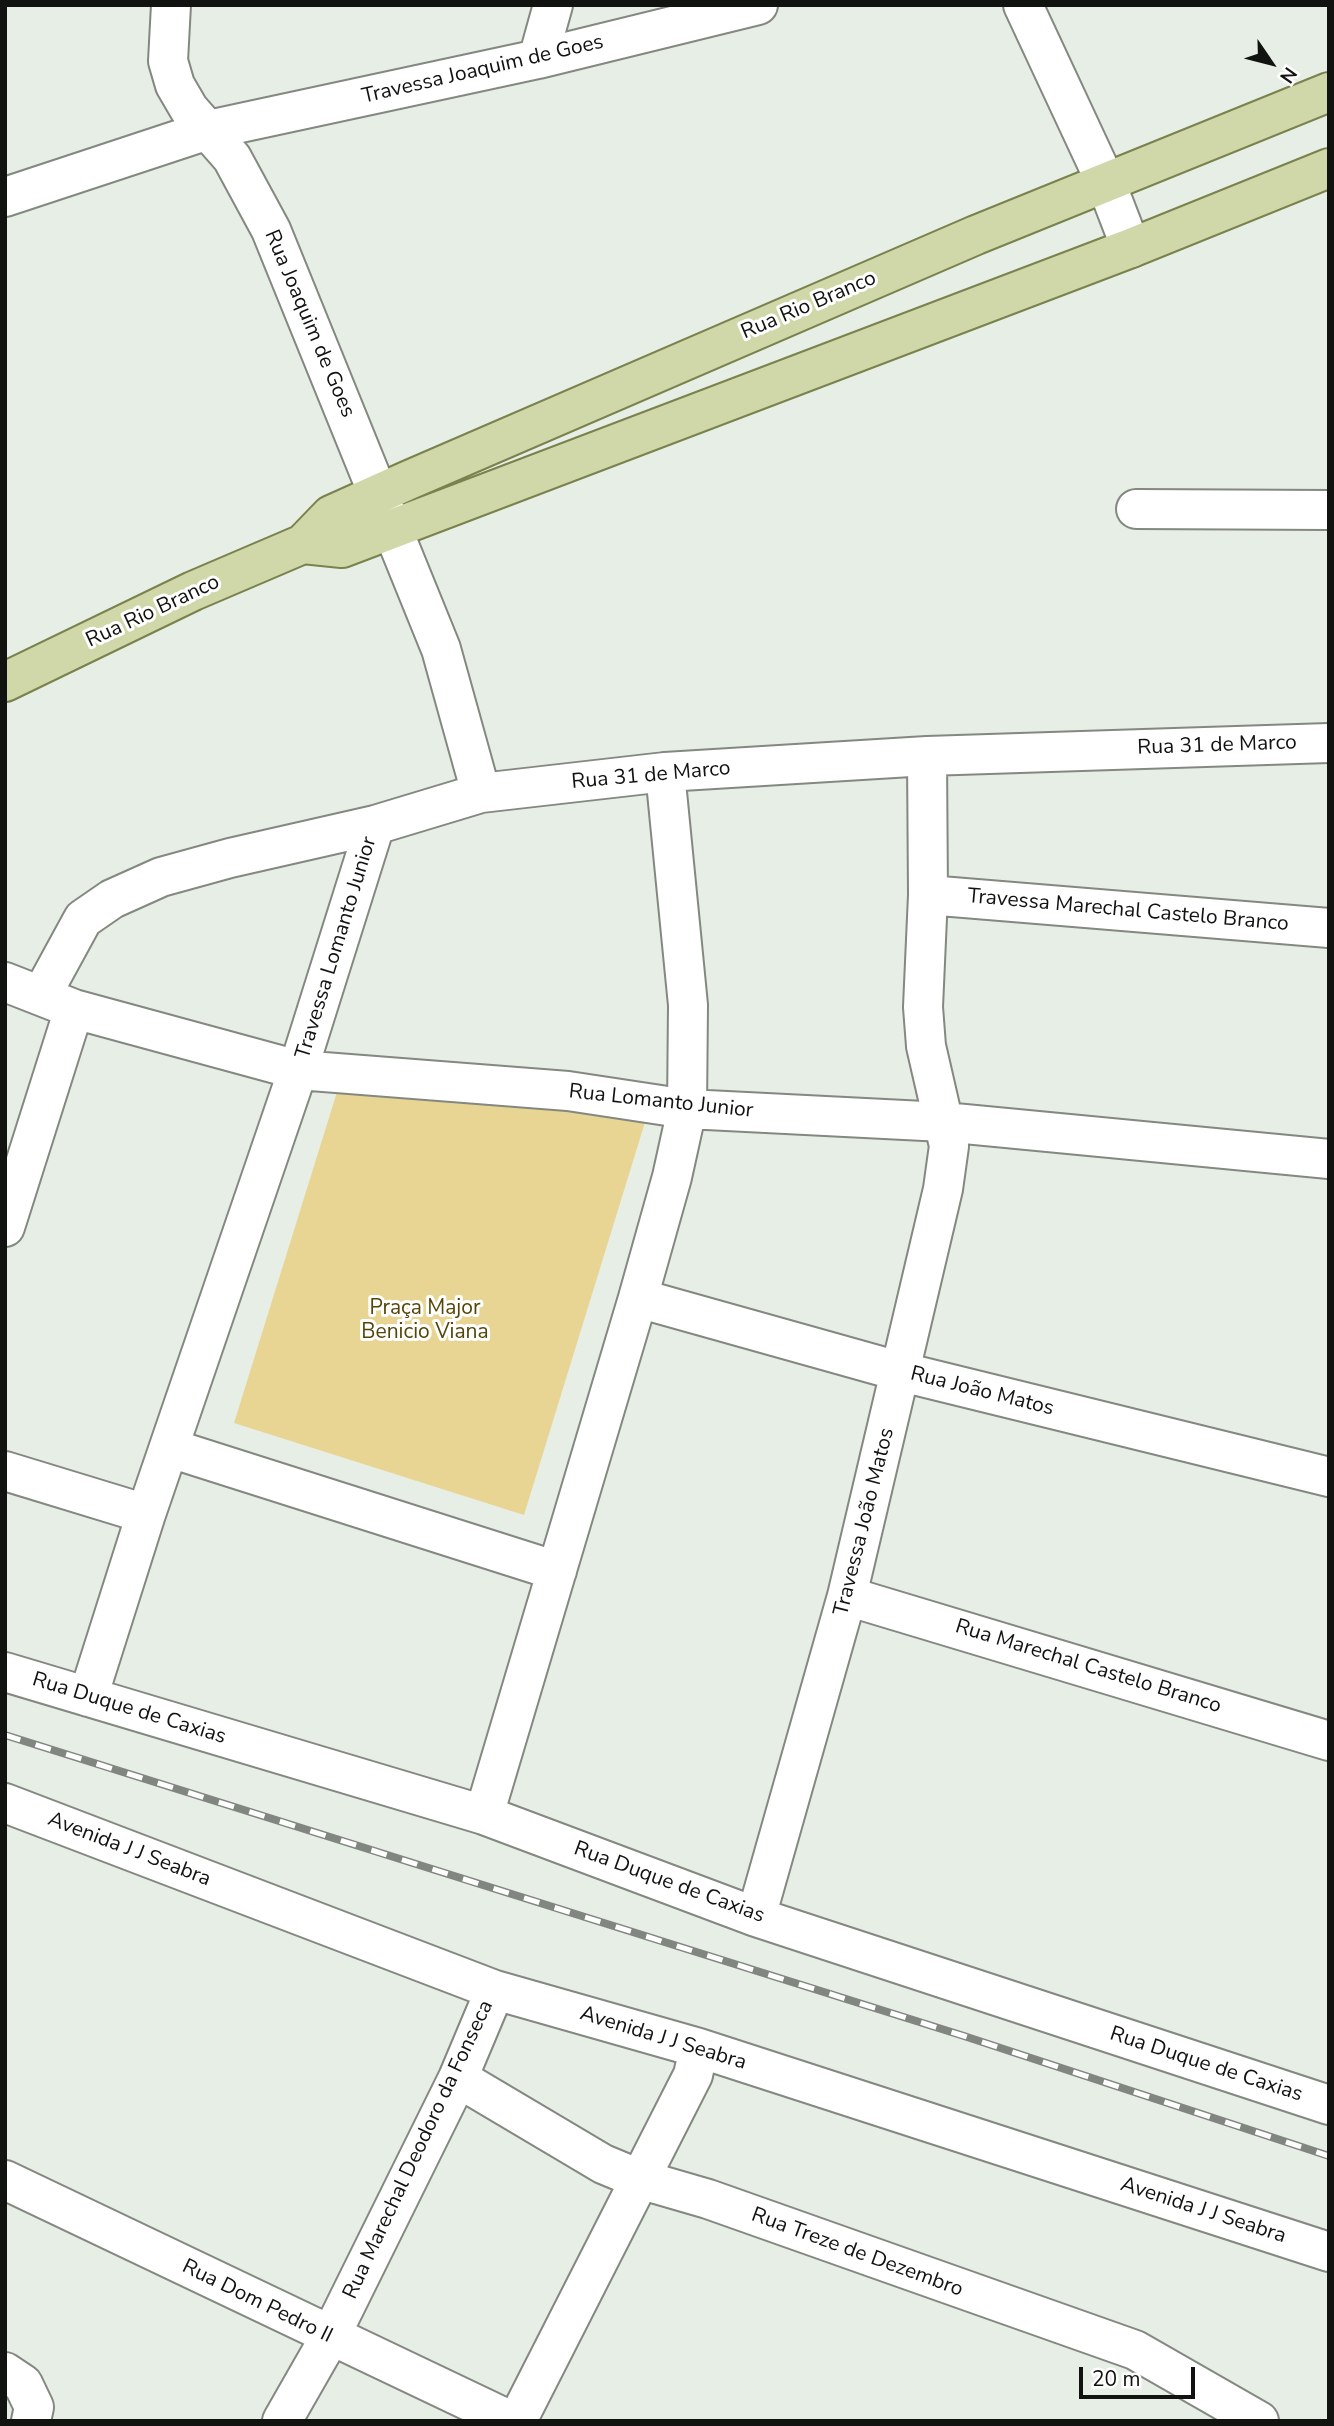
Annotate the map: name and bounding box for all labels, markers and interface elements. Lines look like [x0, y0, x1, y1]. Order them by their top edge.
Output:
north arrow [1236, 28, 1306, 98]
street label: Travessa Joaquim de Goes [360, 30, 606, 110]
text: N [1273, 62, 1303, 88]
street label: Rua Joaquim de Goes [258, 226, 360, 422]
street label: Rua Rio Branco [738, 266, 880, 346]
street label: Rua Rio Branco [82, 570, 224, 654]
street label: Rua 31 de Marco [1137, 731, 1297, 761]
street label: Rua 31 de Marco [570, 757, 732, 795]
street label: Travessa Lomanto Junior [291, 834, 383, 1062]
street label: Travessa Marechal Castelo Branco [966, 884, 1290, 938]
street label: Rua Lomanto Junior [568, 1080, 754, 1124]
park label: Praça Major Benicio Viana [361, 1296, 489, 1346]
street label: Rua João Matos [908, 1362, 1056, 1422]
street label: Travessa João Matos [829, 1425, 901, 1619]
street label: Rua Marechal Castelo Branco [952, 1614, 1224, 1720]
street label: Rua Duque de Caxias [29, 1668, 229, 1750]
street label: Avenida J J Seabra [44, 1807, 214, 1893]
street label: Rua Duque de Caxias [570, 1837, 768, 1929]
street label: Rua Marechal Deodoro da Fonseca [339, 1997, 499, 2303]
street label: Avenida J J Seabra [577, 2002, 749, 2076]
street label: Rua Duque de Caxias [1106, 2022, 1306, 2108]
street label: Avenida J J Seabra [1117, 2172, 1289, 2250]
street label: Rua Treze de Dezembro [748, 2203, 966, 2303]
street label: Rua Dom Pedro II [178, 2255, 336, 2349]
scale bar [1082, 2352, 1198, 2396]
text: 20 m [1092, 2365, 1141, 2393]

